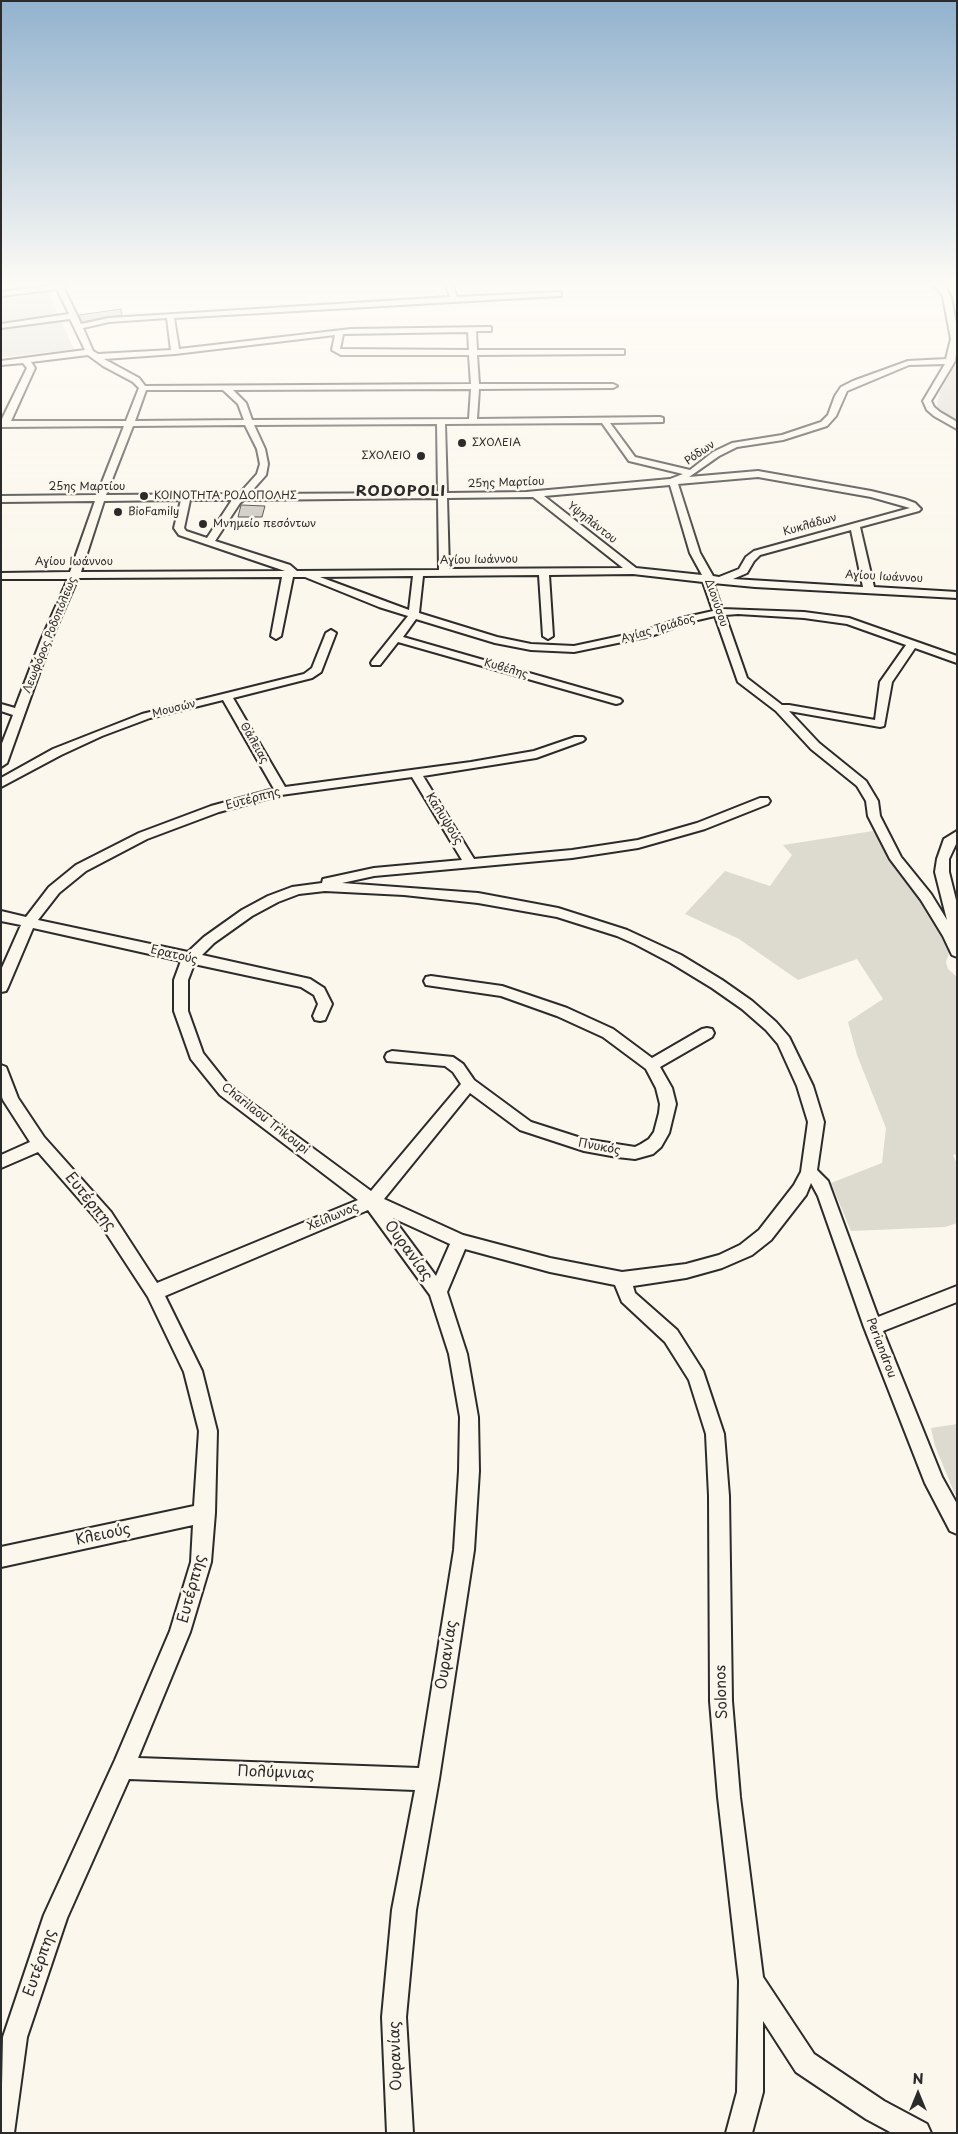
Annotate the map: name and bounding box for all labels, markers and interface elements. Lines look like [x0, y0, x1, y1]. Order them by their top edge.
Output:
place label: ΣΧΟΛΕΙΑ [472, 436, 521, 450]
marker: ΣΧΟΛΕΙΑ [456, 437, 468, 449]
street label: Ρόδων [682, 438, 718, 468]
place label: ΣΧΟΛΕΙΟ [362, 449, 411, 463]
marker: ΣΧΟΛΕΙΟ [415, 450, 427, 462]
street label: 25ης Μαρτίου [467, 475, 545, 491]
street label: 25ης Μαρτίου [49, 480, 125, 494]
district label: RODOPOLI [356, 483, 446, 501]
place label: ΚΟΙΝΟΤΗΤΑ ΡΟΔΟΠΟΛΗΣ [154, 489, 297, 503]
marker: ΚΟΙΝΟΤΗΤΑ ΡΟΔΟΠΟΛΗΣ [138, 490, 150, 502]
street label: Υψηλάντου [565, 500, 619, 546]
place label: BioFamily [128, 505, 179, 519]
marker: BioFamily [112, 506, 124, 518]
street label: Κυκλάδων [782, 511, 838, 539]
place label: Μνημείο πεσόντων [213, 517, 316, 531]
marker: Μνημείο πεσόντων [197, 518, 209, 530]
street label: Αγίου Ιωάννου [440, 553, 518, 567]
street label: Αγίου Ιωάννου [35, 555, 113, 569]
street label: Αγίου Ιωάννου [845, 568, 923, 586]
street label: Λεωφόρος Ροδοπόλεως [21, 575, 79, 695]
street label: Διονύσου [702, 577, 730, 629]
street label: Αγίας Τριάδος [619, 612, 697, 646]
street label: Κυβέλης [483, 656, 529, 682]
street label: Μουσών [151, 697, 197, 721]
street label: Θάλειας [237, 720, 271, 766]
street label: Ευτέρπης [224, 785, 282, 813]
street label: Καλυψούς [423, 791, 465, 847]
street label: Ερατούς [149, 943, 199, 967]
street label: Charilaou Trikoupi [218, 1080, 312, 1158]
street label: Πνυκός [577, 1136, 621, 1158]
street label: Ευτέρπης [61, 1169, 119, 1235]
street label: Χείλωνος [305, 1200, 361, 1234]
street label: Ουρανίας [380, 1217, 436, 1285]
street label: Periandrou [863, 1316, 899, 1380]
street label: Κλειούς [74, 1520, 132, 1550]
street label: Ευτέρπης [174, 1553, 210, 1625]
street label: Ουρανίας [433, 1619, 461, 1691]
street label: Solonos [712, 1664, 732, 1720]
street label: Πολύμνιας [237, 1763, 315, 1783]
street label: Ευτέρπης [20, 1927, 60, 1999]
street label: Ουρανίας [386, 2021, 406, 2091]
text: N [912, 2068, 924, 2089]
north arrow [893, 2069, 943, 2119]

